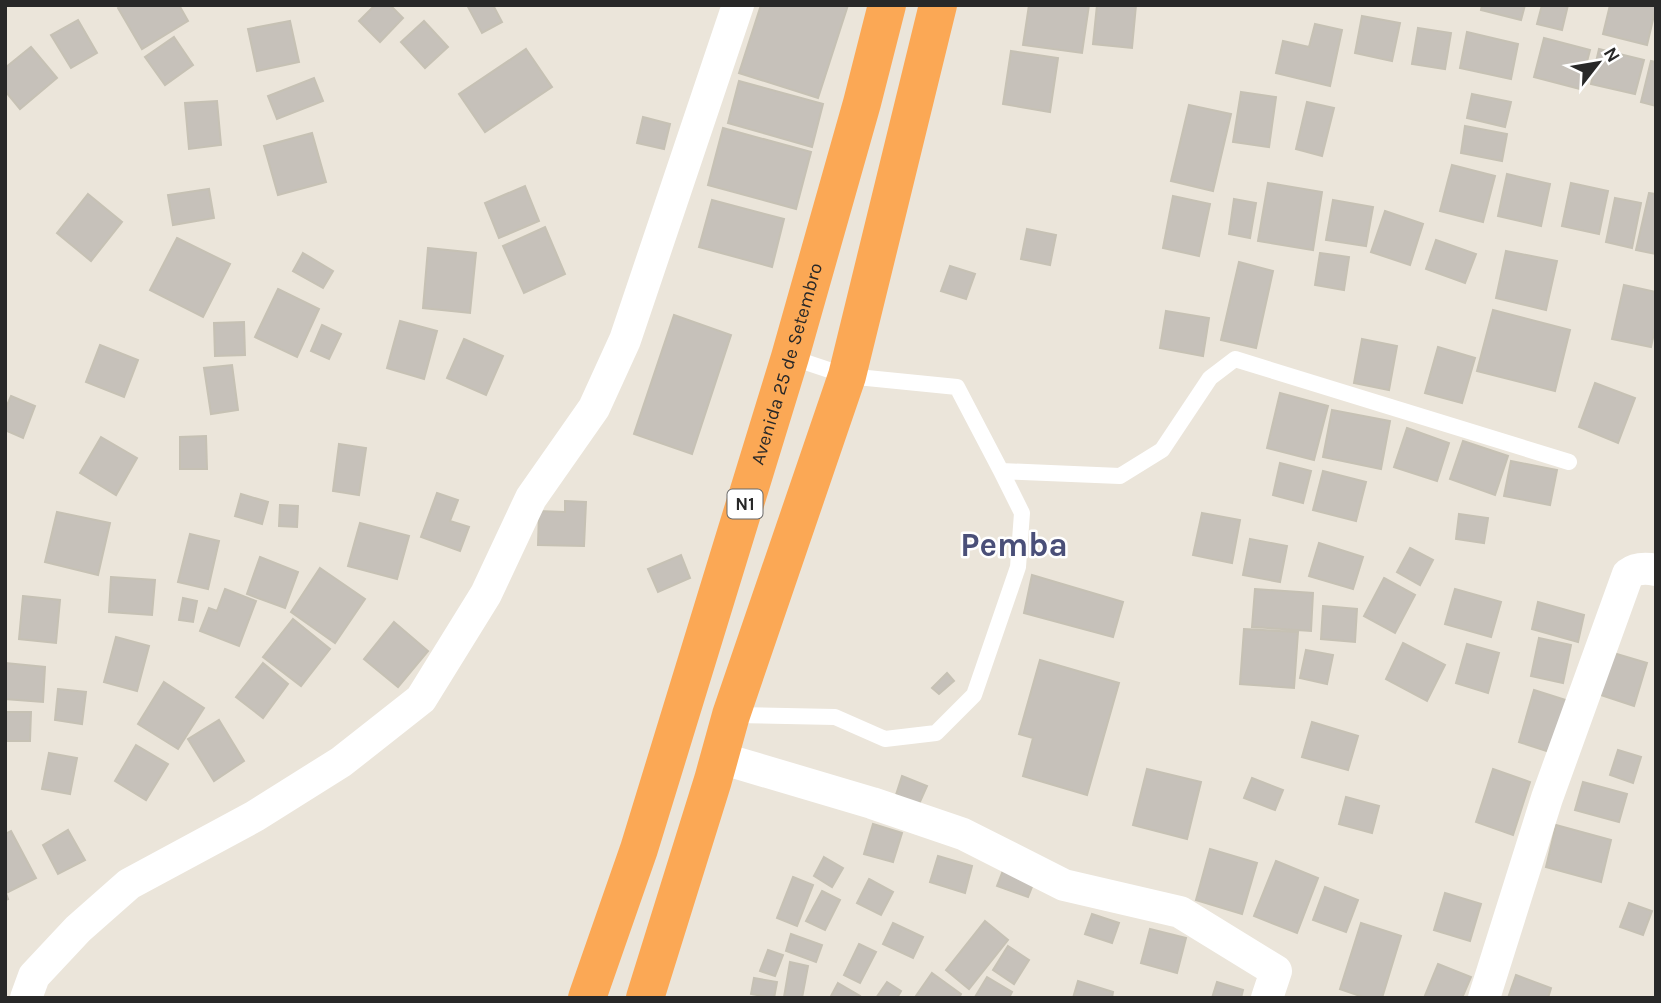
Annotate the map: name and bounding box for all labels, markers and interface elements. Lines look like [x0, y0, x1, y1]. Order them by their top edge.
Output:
north arrow [1563, 28, 1633, 98]
text: N [1599, 43, 1625, 66]
street label: Avenida 25 de Setembro [747, 260, 827, 468]
road number: N1 [728, 490, 762, 518]
district label: Pemba [960, 526, 1068, 564]

